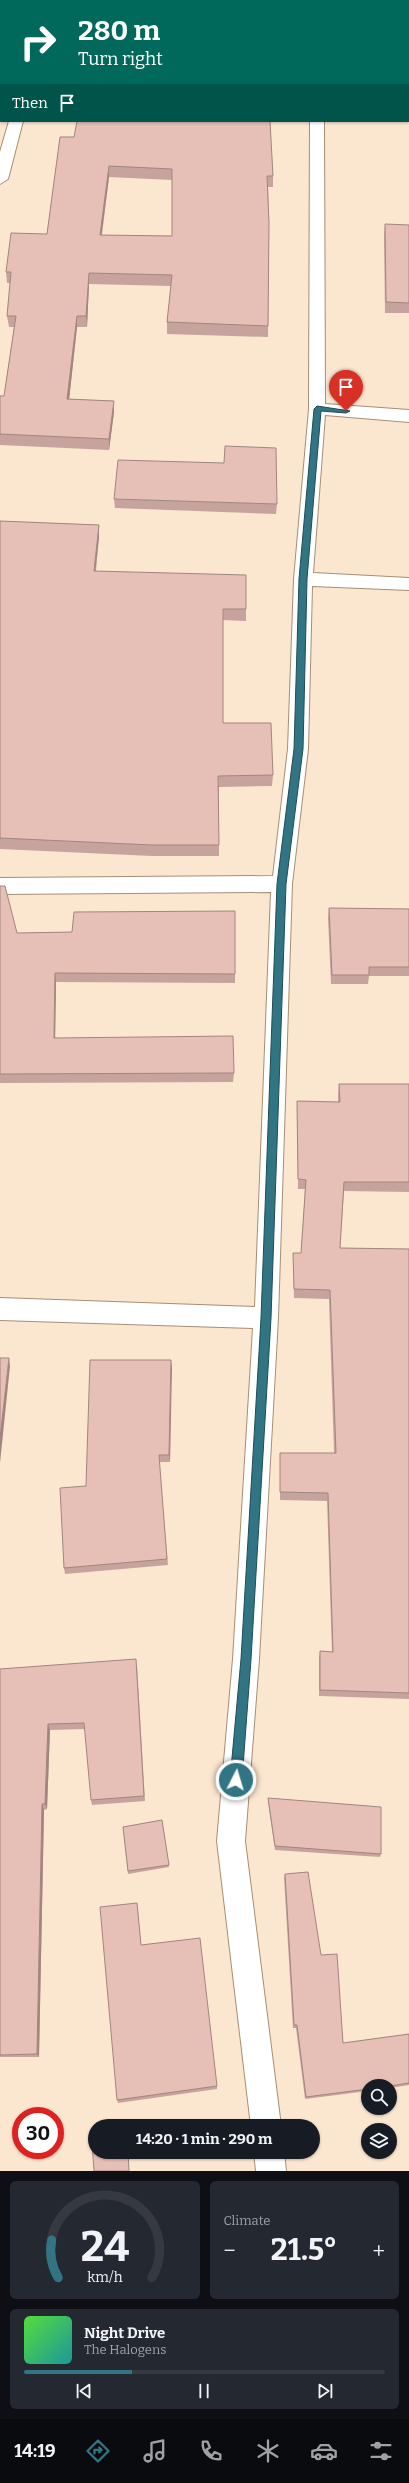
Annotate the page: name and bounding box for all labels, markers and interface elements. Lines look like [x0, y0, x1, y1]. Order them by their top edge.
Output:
text: 280 m [78, 14, 160, 47]
icon: right [12, 16, 64, 68]
text: Turn right [78, 48, 163, 70]
icon: arrive [56, 92, 78, 114]
text: Then [12, 94, 48, 112]
pin [329, 370, 363, 411]
icon: arrive [335, 376, 357, 398]
position arrow [215, 1759, 257, 1801]
map controls [361, 2079, 397, 2159]
button: search [361, 2079, 397, 2115]
speed limit sign: 30 [12, 2107, 64, 2159]
button: layers [361, 2123, 397, 2159]
text: 14:20 · 1 min · 290 m [136, 2130, 272, 2148]
text: Climate [224, 2213, 270, 2228]
text: 24 [80, 2222, 129, 2272]
text: 21.5° [271, 2232, 337, 2268]
text: − [224, 2237, 236, 2264]
text: + [372, 2237, 385, 2264]
text: km/h [87, 2269, 123, 2286]
text: Night Drive [84, 2324, 165, 2342]
text: The Halogens [84, 2342, 166, 2357]
icon: previous [73, 2380, 95, 2402]
icon: pause [193, 2380, 215, 2402]
icon: next [314, 2380, 336, 2402]
icon: directions [84, 2437, 112, 2465]
icon: music [141, 2437, 169, 2465]
icon: phone [197, 2437, 225, 2465]
icon: climate [254, 2437, 282, 2465]
icon: car [310, 2437, 338, 2465]
icon: filters [367, 2437, 395, 2465]
text: 14:19 [14, 2440, 56, 2462]

